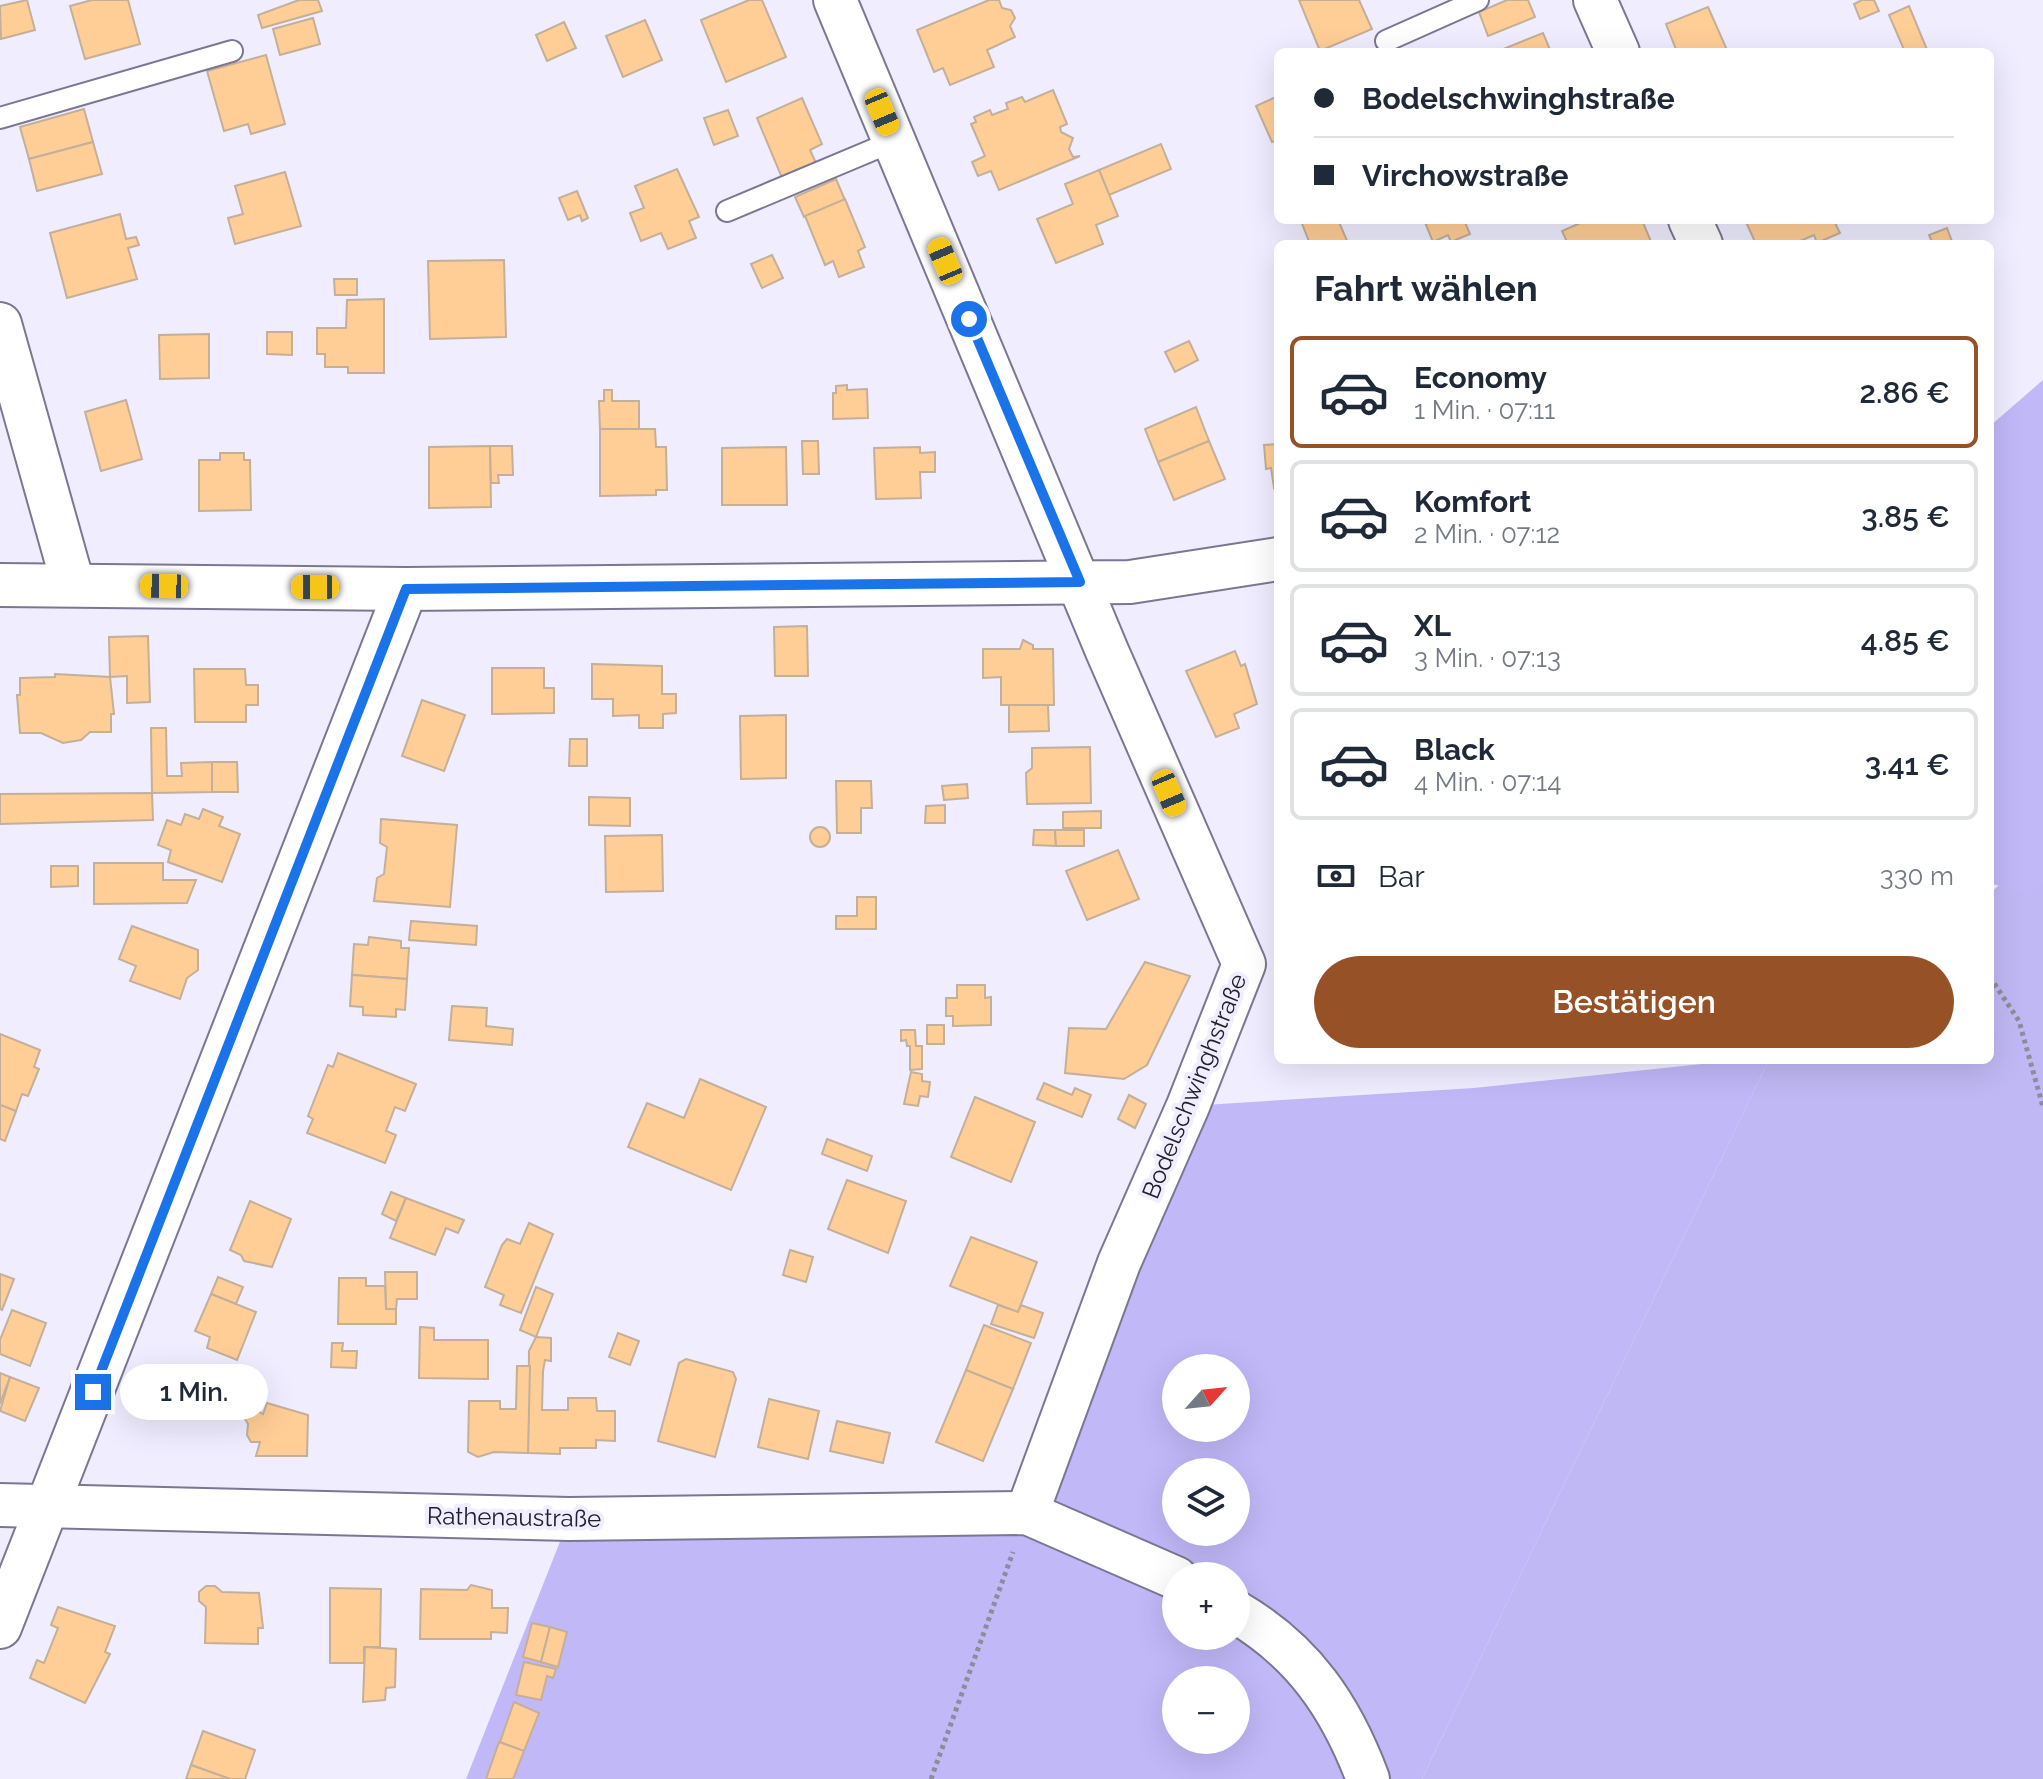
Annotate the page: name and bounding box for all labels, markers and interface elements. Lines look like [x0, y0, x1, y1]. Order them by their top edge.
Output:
text: Bodelschwinghstraße [1362, 81, 1675, 116]
car [862, 85, 902, 139]
text: Virchowstraße [1362, 158, 1569, 193]
car [925, 234, 965, 288]
text: Fahrt wählen [1314, 267, 1538, 309]
route start [951, 301, 987, 337]
icon: car [1318, 356, 1390, 428]
text: Economy [1414, 360, 1547, 395]
text: 2.86 € [1860, 375, 1950, 410]
text: 1 Min. · 07:11 [1414, 395, 1555, 425]
icon: car [1318, 480, 1390, 552]
text: Komfort [1414, 484, 1531, 519]
text: 3.85 € [1861, 499, 1950, 534]
text: 2 Min. · 07:12 [1414, 519, 1560, 549]
car [140, 574, 188, 598]
car [291, 575, 339, 599]
icon: car [1318, 604, 1390, 676]
text: XL [1414, 608, 1451, 643]
text: 4.85 € [1861, 623, 1950, 658]
text: 3 Min. · 07:13 [1414, 643, 1561, 673]
icon: car [1318, 728, 1390, 800]
text: Black [1414, 732, 1495, 767]
text: 3.41 € [1865, 747, 1950, 782]
car [1149, 766, 1189, 820]
text: 4 Min. · 07:14 [1414, 767, 1561, 797]
icon: cash [1314, 854, 1358, 898]
text: Bar [1378, 859, 1425, 894]
text: 330 m [1880, 861, 1954, 891]
button: Bestätigen [1314, 956, 1954, 1048]
street label: Bodelschwinghstraße [1136, 969, 1252, 1203]
north arrow [1162, 1354, 1250, 1442]
map controls [1162, 1354, 1250, 1754]
callout: 1 Min. [121, 1364, 269, 1420]
route end [75, 1374, 111, 1410]
text: 1 Min. [160, 1377, 228, 1407]
button: layers [1162, 1458, 1250, 1546]
street label: Rathenaustraße [427, 1501, 601, 1533]
button: + [1162, 1562, 1250, 1650]
button: − [1162, 1666, 1250, 1754]

